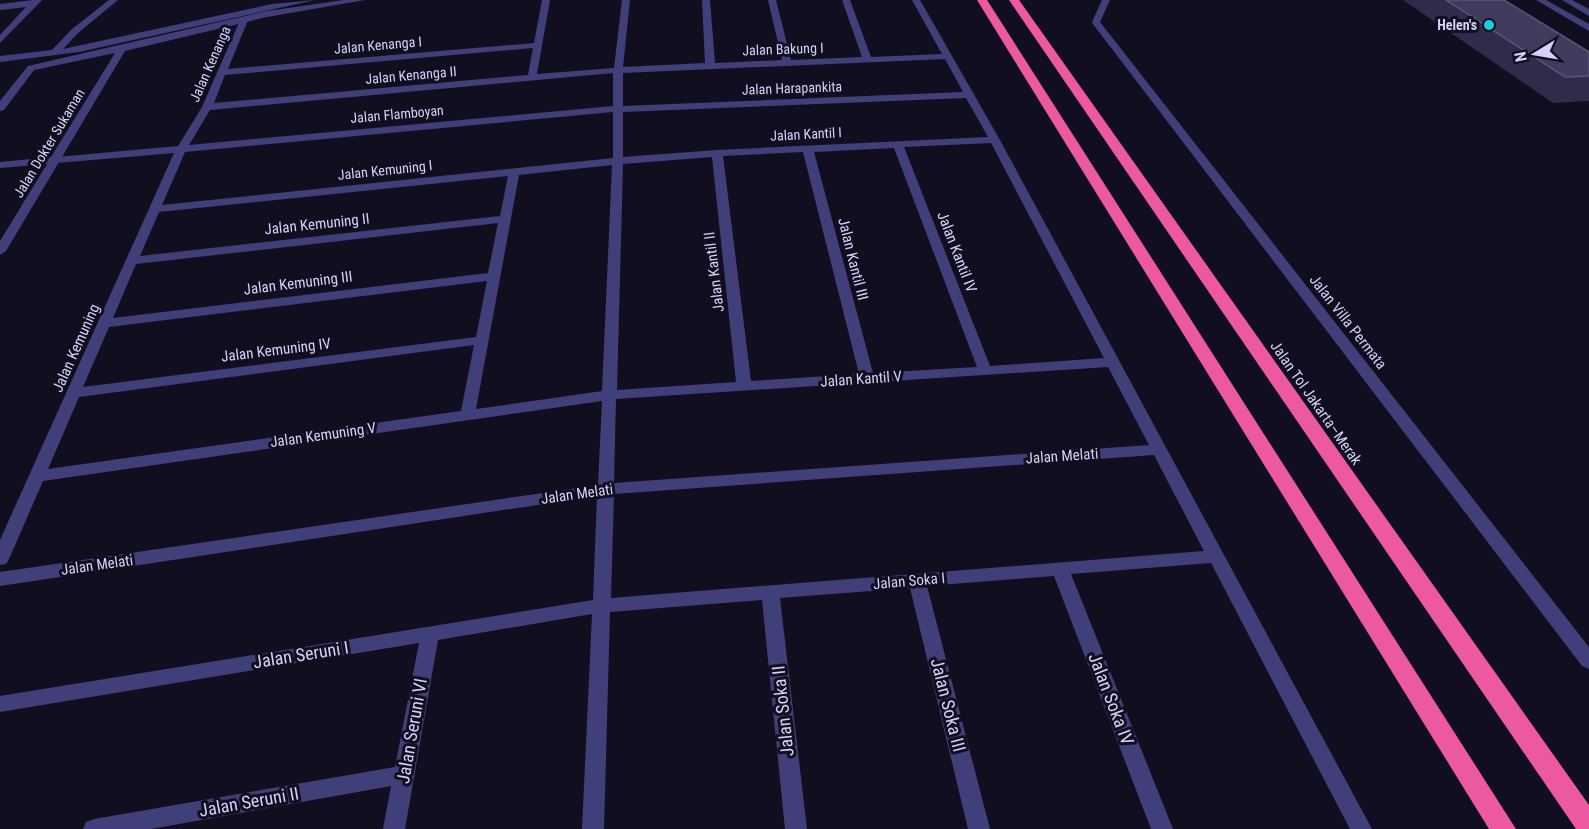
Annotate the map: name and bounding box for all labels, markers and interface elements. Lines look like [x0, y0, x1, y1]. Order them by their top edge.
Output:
place label: Helen's [1437, 17, 1477, 33]
marker: Helen's [1482, 18, 1496, 32]
street label: Jalan Kenanga [186, 24, 234, 104]
north arrow [1505, 24, 1565, 84]
street label: Jalan Kenanga I [333, 33, 423, 57]
street label: Jalan Bakung I [742, 40, 824, 58]
text: N [1511, 50, 1531, 63]
street label: Jalan Kenanga II [365, 63, 457, 87]
street label: Jalan Harapankita [742, 78, 842, 98]
street label: Jalan Dokter Sukaman [10, 86, 88, 200]
street label: Jalan Flamboyan [350, 102, 444, 126]
street label: Jalan Kantil I [770, 124, 842, 144]
street label: Jalan Kemuning I [337, 157, 433, 183]
street label: Jalan Kantil IV [933, 209, 981, 296]
street label: Jalan Kemuning II [264, 210, 370, 238]
street label: Jalan Kantil III [834, 216, 872, 302]
street label: Jalan Kantil II [700, 231, 728, 313]
street label: Jalan Kemuning III [243, 267, 353, 299]
street label: Jalan Villa Permata [1305, 271, 1391, 373]
street label: Jalan Kemuning [49, 301, 103, 395]
street label: Jalan Kemuning IV [220, 334, 332, 366]
street label: Jalan Tol Jakarta–Merak [1266, 338, 1366, 469]
street label: Jalan Kantil V [820, 367, 903, 391]
street label: Jalan Kemuning V [269, 419, 378, 451]
street label: Jalan Melati [1025, 444, 1099, 468]
street label: Jalan Melati [540, 480, 614, 508]
street label: Jalan Melati [60, 551, 134, 579]
street label: Jalan Soka I [872, 569, 946, 593]
street label: Jalan Seruni I [252, 637, 350, 672]
street label: Jalan Soka IV [1084, 650, 1139, 748]
street label: Jalan Soka III [927, 656, 970, 754]
street label: Jalan Soka II [767, 665, 798, 757]
street label: Jalan Seruni VI [392, 677, 431, 785]
street label: Jalan Seruni II [197, 782, 300, 821]

